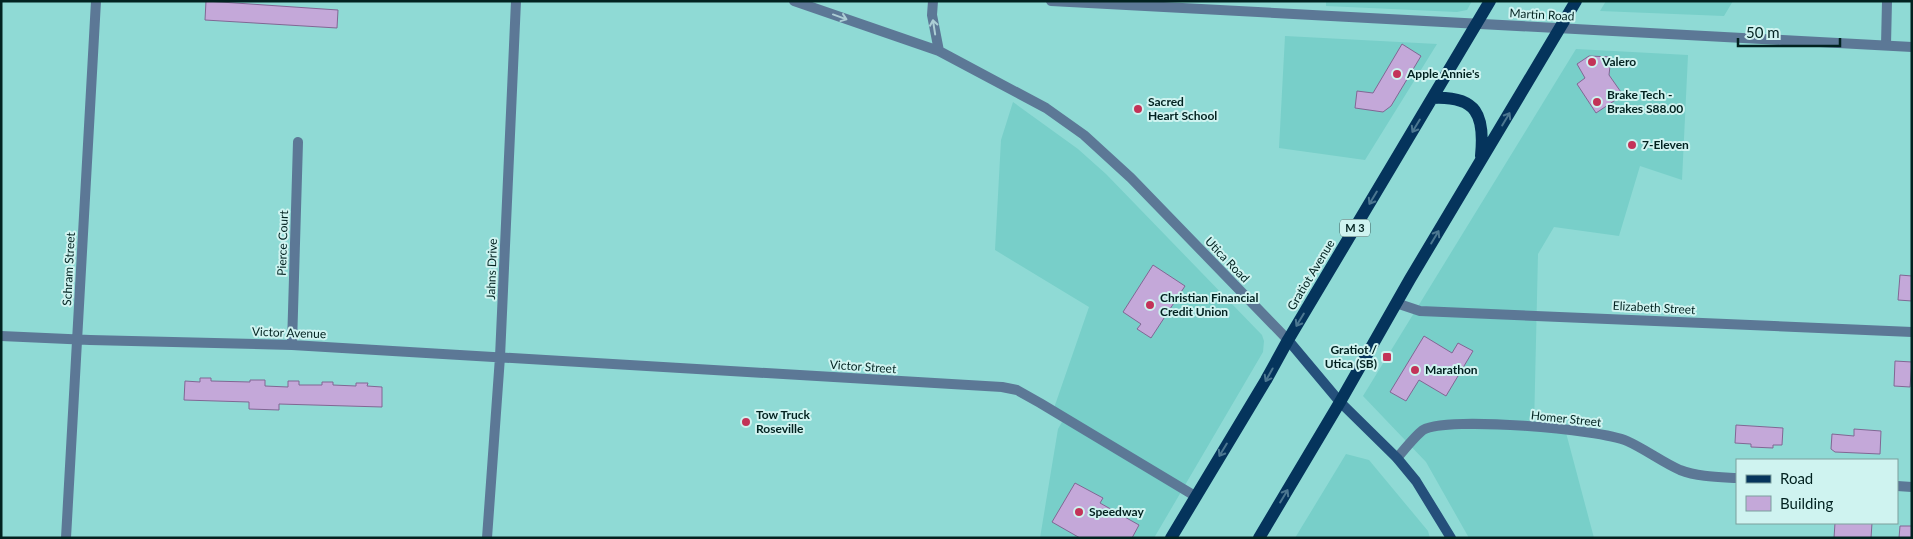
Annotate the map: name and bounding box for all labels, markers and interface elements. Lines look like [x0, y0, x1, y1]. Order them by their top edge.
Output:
street label: Martin Road [1509, 5, 1575, 24]
one-way arrow [832, 13, 847, 22]
scale bar [1738, 15, 1840, 47]
one-way arrow [929, 19, 939, 35]
text: 50 m [1746, 23, 1780, 41]
place label: Valero [1601, 54, 1636, 69]
marker: Valero [1586, 56, 1598, 68]
place label: Apple Annie's [1406, 66, 1480, 81]
marker: Apple Annie's [1391, 68, 1403, 80]
place label: Brake Tech - Brakes S88.00 [1607, 87, 1683, 116]
place label: Sacred Heart School [1148, 94, 1217, 123]
marker: Brake Tech - Brakes S88.00 [1591, 96, 1603, 108]
marker: Sacred Heart School [1132, 103, 1144, 115]
one-way arrow [1501, 112, 1511, 126]
one-way arrow [1410, 119, 1420, 133]
place label: 7-Eleven [1642, 137, 1689, 152]
marker: 7-Eleven [1626, 139, 1638, 151]
one-way arrow [1367, 191, 1377, 205]
street label: Pierce Court [274, 209, 291, 276]
road number: M 3 [1340, 220, 1370, 237]
street label: Schram Street [59, 231, 78, 306]
one-way arrow [1430, 231, 1440, 245]
street label: Utica Road [1202, 234, 1253, 286]
street label: Gratiot Avenue [1284, 237, 1338, 313]
street label: Jahns Drive [483, 238, 500, 300]
place label: Christian Financial Credit Union [1160, 290, 1258, 319]
street label: Elizabeth Street [1612, 298, 1696, 317]
marker: Christian Financial Credit Union [1144, 299, 1156, 311]
one-way arrow [1295, 312, 1305, 326]
street label: Victor Avenue [252, 324, 326, 341]
place label: Gratiot / Utica (SB) [1325, 342, 1377, 371]
marker: Gratiot / Utica (SB) [1381, 351, 1393, 363]
street label: Victor Street [829, 357, 897, 376]
place label: Marathon [1425, 362, 1478, 377]
marker: Marathon [1409, 364, 1421, 376]
one-way arrow [1264, 367, 1274, 382]
place label: Tow Truck Roseville [756, 407, 810, 436]
street label: Homer Street [1530, 407, 1603, 430]
marker: Tow Truck Roseville [740, 416, 752, 428]
one-way arrow [1218, 443, 1228, 457]
legend [1736, 459, 1898, 524]
text: Road [1780, 469, 1813, 487]
one-way arrow [1279, 489, 1289, 503]
text: Building [1780, 494, 1833, 512]
place label: Speedway [1089, 504, 1144, 519]
marker: Speedway [1073, 506, 1085, 518]

